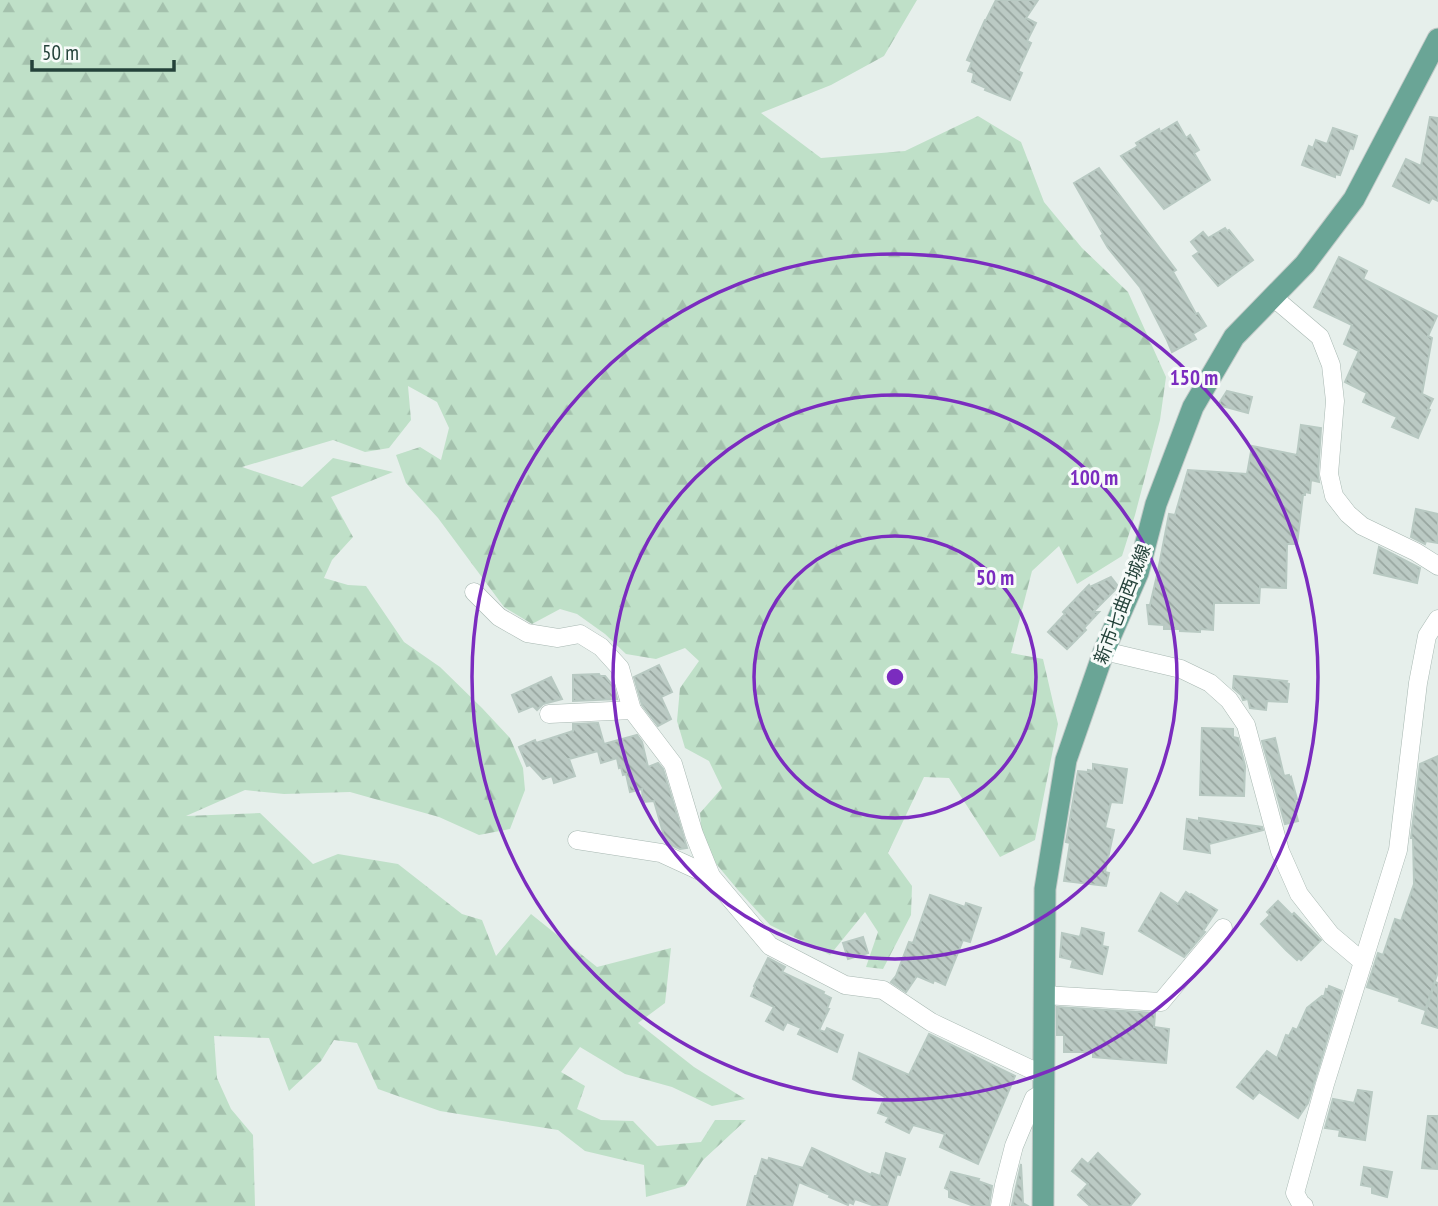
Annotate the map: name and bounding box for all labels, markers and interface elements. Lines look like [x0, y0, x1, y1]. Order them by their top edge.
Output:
scale bar [32, 28, 173, 72]
text: 50 m [42, 39, 79, 66]
text: 150 m [1170, 364, 1218, 391]
text: 100 m [1070, 464, 1118, 491]
street label: 新市七曲西城線 [1089, 541, 1155, 667]
text: 50 m [976, 564, 1014, 591]
centre of rings [883, 665, 907, 689]

